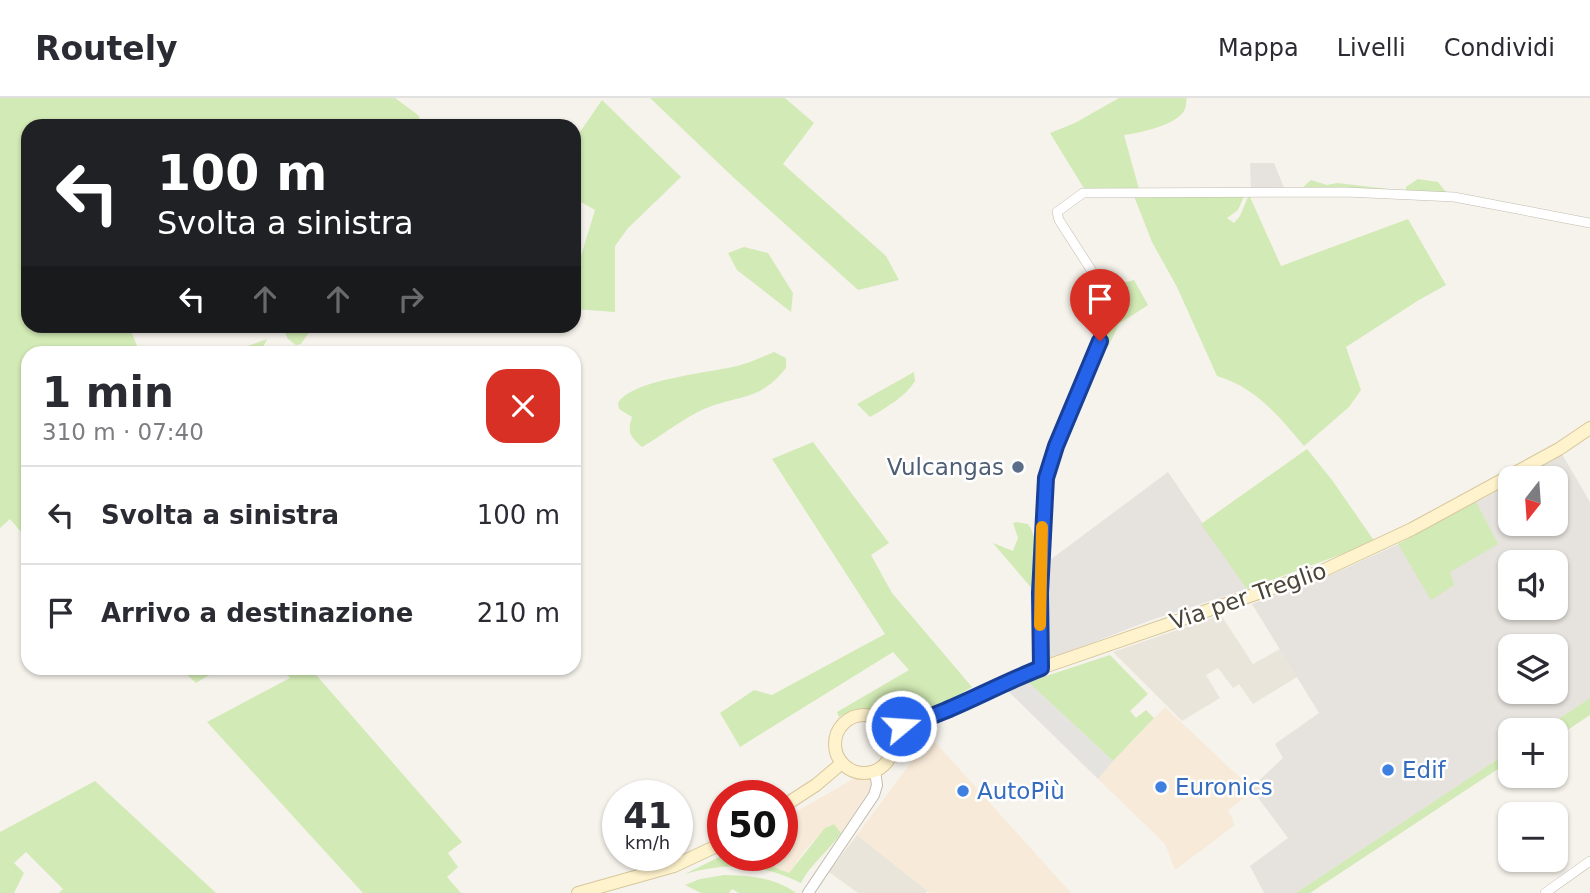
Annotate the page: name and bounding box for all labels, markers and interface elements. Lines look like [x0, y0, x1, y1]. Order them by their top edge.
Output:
text: Routely [35, 29, 178, 68]
text: Mappa [1218, 34, 1299, 62]
text: Livelli [1337, 34, 1406, 62]
text: Condividi [1444, 34, 1555, 62]
text: 100 m [157, 145, 327, 202]
icon: left [42, 147, 133, 238]
text: Svolta a sinistra [157, 204, 414, 242]
pin [1070, 269, 1130, 341]
icon: left [173, 280, 211, 318]
icon: ahead [246, 280, 284, 318]
icon: ahead [319, 280, 357, 318]
icon: right [392, 280, 430, 318]
icon: arrive [1081, 280, 1119, 318]
text: 1 min [42, 368, 174, 417]
button: close [486, 369, 560, 443]
text: 310 m · 07:40 [42, 419, 204, 445]
place label: Vulcangas [887, 454, 1004, 480]
marker: Vulcangas [1010, 459, 1026, 475]
north arrow [1498, 466, 1568, 536]
map controls [1498, 466, 1568, 872]
icon: left [42, 496, 80, 534]
text: Svolta a sinistra [101, 500, 339, 530]
text: 100 m [477, 500, 560, 530]
button: sound [1498, 550, 1568, 620]
street label: Via per Treglio [1166, 557, 1330, 635]
icon: arrive [42, 594, 80, 632]
text: Arrivo a destinazione [101, 598, 413, 628]
text: 210 m [477, 598, 560, 628]
button: layers [1498, 634, 1568, 704]
position arrow [864, 689, 938, 763]
button: + [1498, 718, 1568, 788]
place label: Edif [1402, 757, 1447, 783]
marker: Edif [1380, 762, 1396, 778]
place label: Euronics [1175, 774, 1273, 800]
place label: AutoPiù [977, 778, 1065, 804]
marker: Euronics [1153, 779, 1169, 795]
speed limit sign: 50 [707, 780, 798, 871]
marker: AutoPiù [955, 783, 971, 799]
text: 41 [623, 796, 672, 836]
button: − [1498, 802, 1568, 872]
text: km/h [625, 832, 670, 853]

